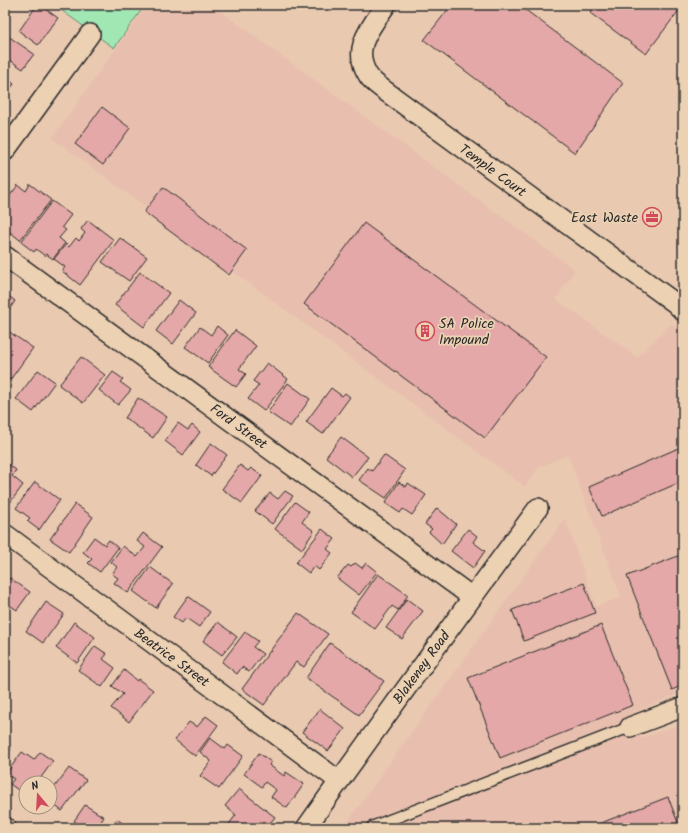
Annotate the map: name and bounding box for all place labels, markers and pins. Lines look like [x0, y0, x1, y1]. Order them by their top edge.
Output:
office icon: East Waste [641, 206, 663, 228]
place label: East Waste [571, 207, 639, 229]
place label: SA Police Impound [439, 313, 494, 351]
building icon: SA Police Impound [414, 320, 436, 342]

